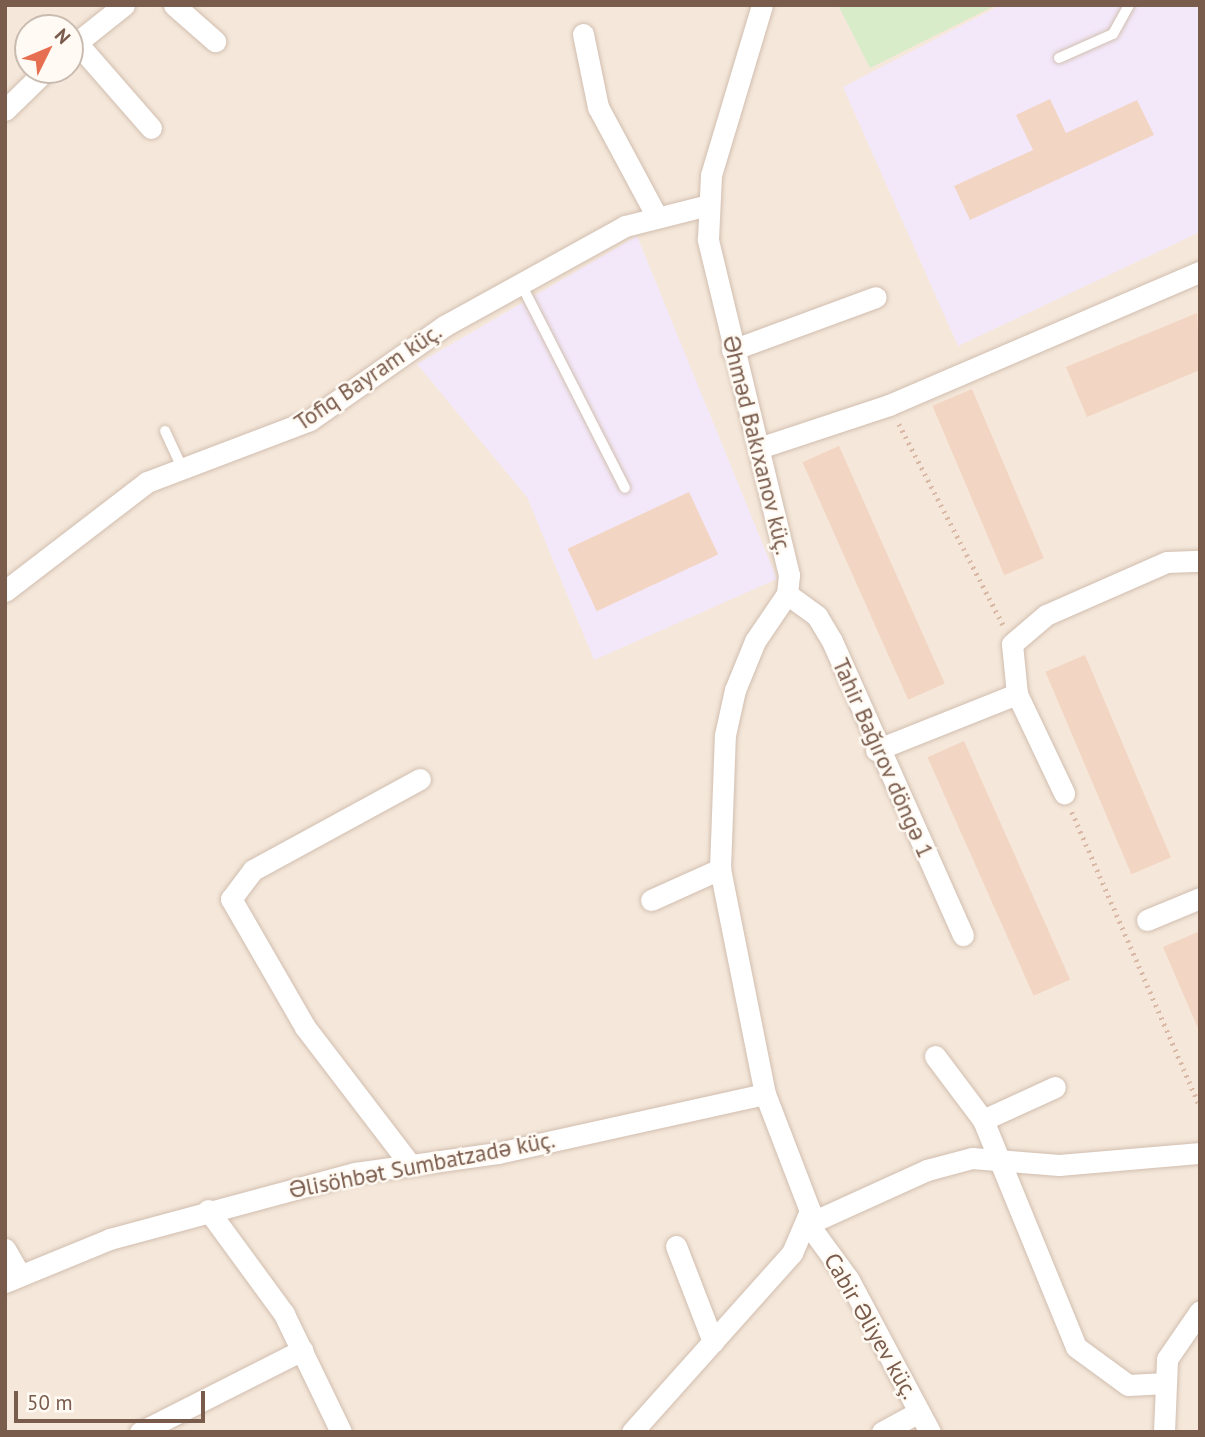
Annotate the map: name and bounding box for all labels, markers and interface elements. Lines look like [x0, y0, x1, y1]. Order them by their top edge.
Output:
north arrow [14, 14, 84, 84]
text: N [50, 23, 76, 49]
street label: Tofiq Bayram küç. [289, 318, 447, 436]
street label: Əhməd Bakıxanov küç. [716, 332, 798, 558]
street label: Tahir Bağırov döngə 1 [826, 654, 940, 862]
street label: Əlisöhbət Sumbatzadə küç. [287, 1126, 557, 1204]
street label: Cabir Əliyev küç. [818, 1248, 924, 1404]
scale bar [18, 1378, 208, 1422]
text: 50 m [27, 1389, 73, 1416]

